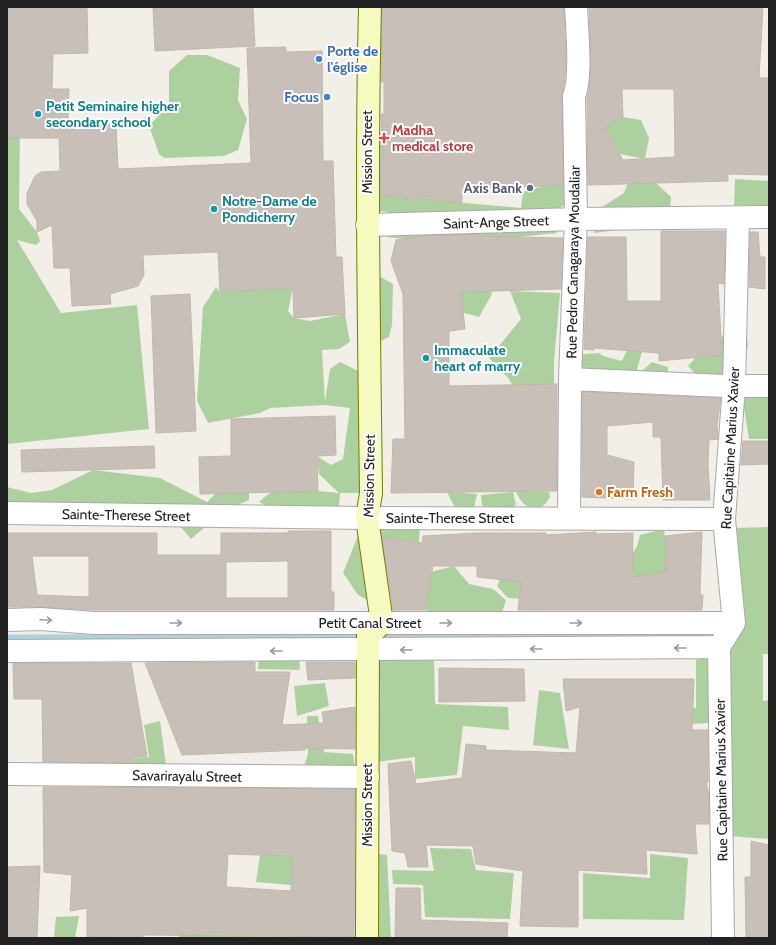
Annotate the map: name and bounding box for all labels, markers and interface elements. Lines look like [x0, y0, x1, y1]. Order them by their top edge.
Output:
place label: Porte de l'église [327, 42, 378, 76]
marker: Porte de l'église [314, 54, 324, 64]
place label: Focus [284, 88, 319, 106]
marker: Focus [322, 92, 332, 102]
place label: Petit Seminaire higher secondary school [46, 97, 179, 131]
marker: Petit Seminaire higher secondary school [33, 109, 43, 119]
street label: Mission Street [358, 110, 376, 194]
place label: Madha medical store [392, 121, 473, 155]
marker: Madha medical store [379, 133, 389, 143]
street label: Rue Pedro Canagaraya Moudaliar [562, 165, 584, 359]
place label: Axis Bank [464, 179, 522, 197]
marker: Axis Bank [525, 183, 535, 193]
place label: Notre-Dame de Pondicherry [222, 192, 317, 226]
marker: Notre-Dame de Pondicherry [209, 204, 219, 214]
street label: Saint-Ange Street [443, 211, 550, 233]
place label: Immaculate heart of marry [434, 341, 521, 375]
marker: Immaculate heart of marry [421, 353, 431, 363]
street label: Rue Capitaine Marius Xavier [717, 366, 743, 530]
street label: Mission Street [359, 434, 379, 518]
place label: Farm Fresh [607, 483, 673, 501]
marker: Farm Fresh [594, 487, 604, 497]
street label: Sainte-Therese Street [62, 505, 191, 525]
street label: Sainte-Therese Street [386, 509, 514, 527]
street label: Petit Canal Street [319, 614, 422, 632]
one-way arrow [39, 616, 52, 623]
one-way arrow [169, 619, 182, 627]
one-way arrow [439, 619, 452, 627]
one-way arrow [569, 619, 582, 627]
one-way arrow [674, 644, 687, 652]
one-way arrow [530, 645, 543, 653]
one-way arrow [400, 646, 413, 654]
one-way arrow [270, 647, 283, 654]
street label: Rue Capitaine Marius Xavier [711, 698, 731, 861]
street label: Mission Street [358, 763, 376, 847]
street label: Savarirayalu Street [132, 766, 242, 786]

